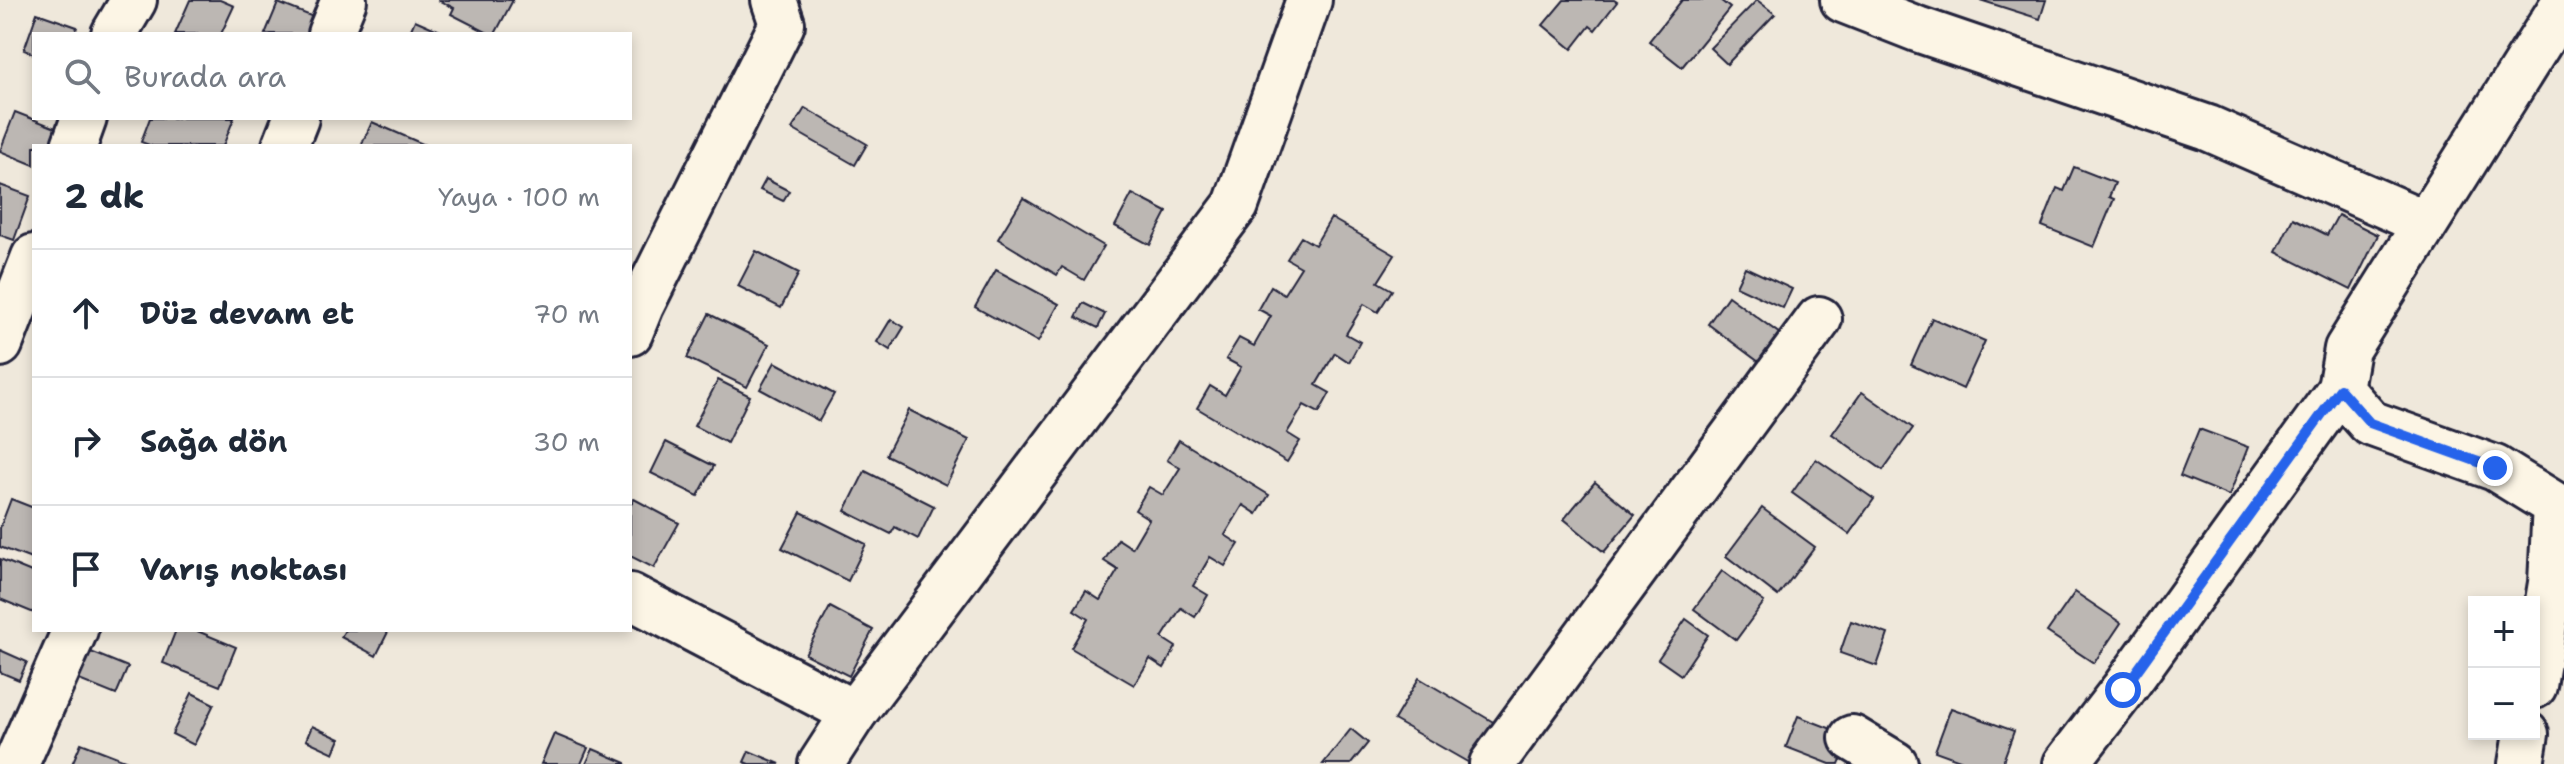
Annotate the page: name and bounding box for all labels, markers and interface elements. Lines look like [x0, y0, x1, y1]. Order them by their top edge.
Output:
search box [32, 32, 632, 120]
icon: search [60, 54, 104, 98]
text: Burada ara [124, 56, 286, 97]
text: 2 dk [64, 173, 145, 219]
text: Yaya · 100 m [438, 179, 600, 214]
icon: ahead [64, 291, 108, 335]
text: Düz devam et [140, 293, 354, 334]
text: 70 m [533, 296, 600, 331]
icon: right [64, 419, 108, 463]
text: Sağa dön [140, 421, 287, 462]
text: 30 m [533, 424, 600, 459]
route end [2477, 450, 2513, 486]
icon: arrive [64, 547, 108, 591]
text: Varış noktası [140, 549, 347, 590]
map controls [2468, 596, 2540, 740]
button: + [2468, 596, 2540, 668]
button: − [2468, 668, 2540, 740]
route start [2105, 672, 2141, 708]

